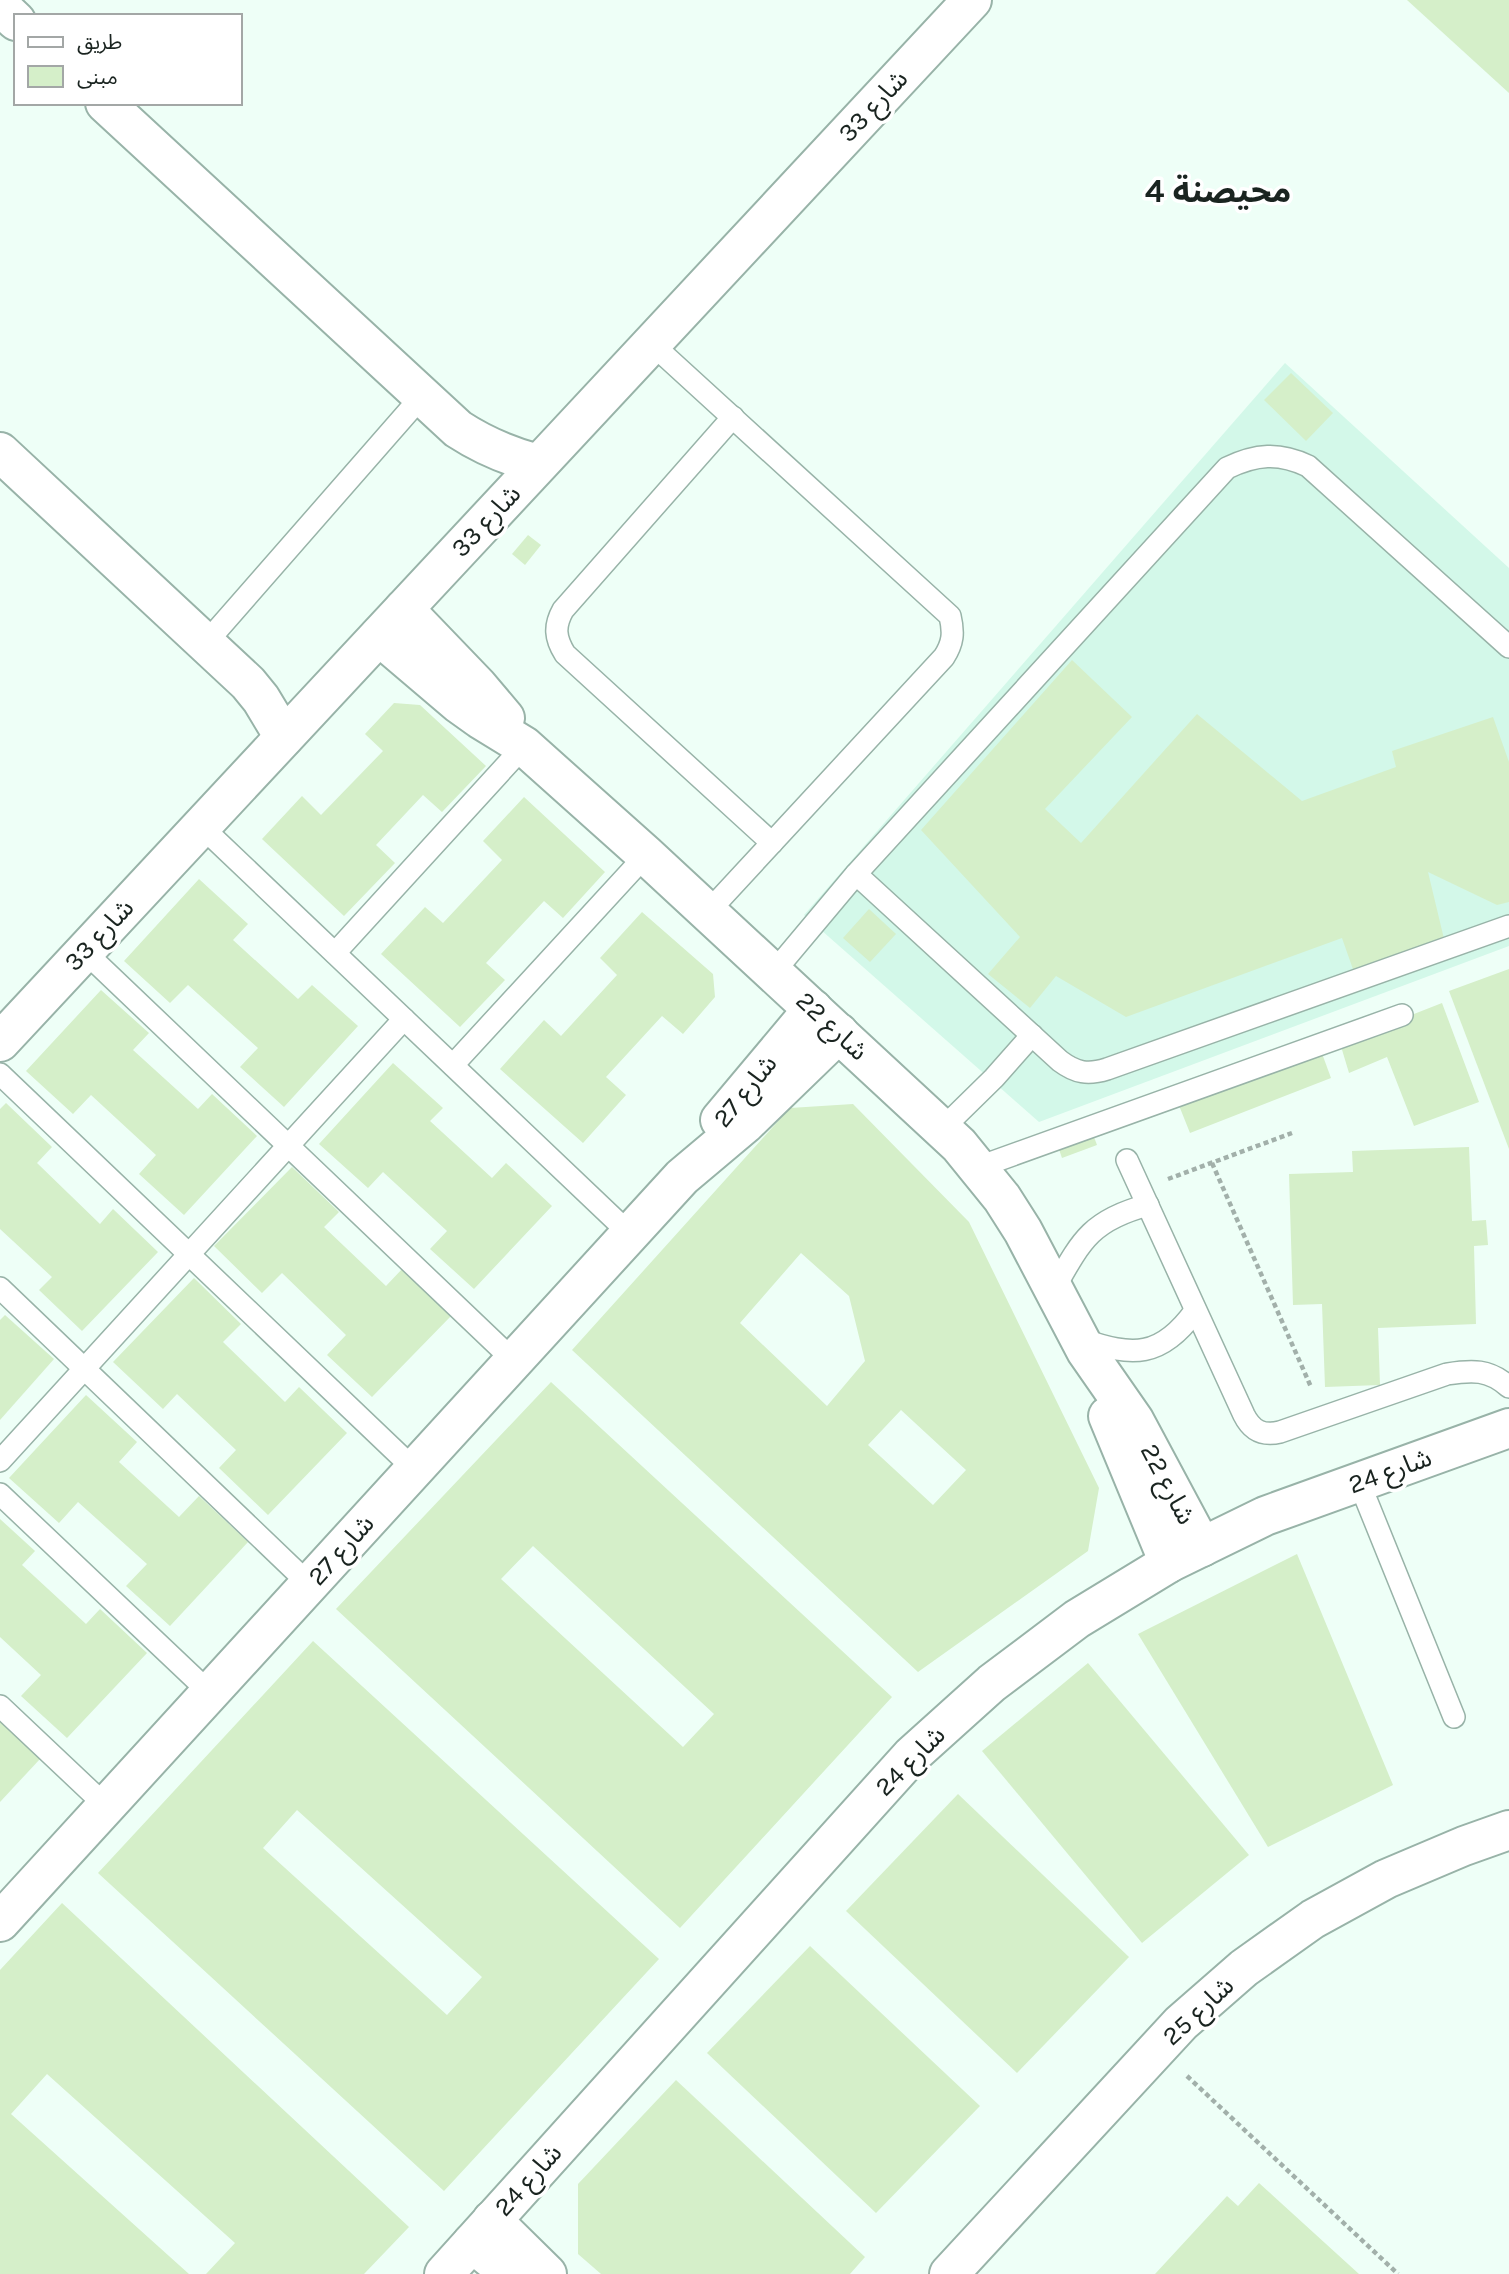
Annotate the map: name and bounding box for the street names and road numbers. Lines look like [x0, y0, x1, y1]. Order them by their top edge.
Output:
street label: شارع 33 [832, 63, 916, 151]
street label: شارع 33 [445, 478, 529, 566]
street label: شارع 33 [58, 892, 142, 980]
street label: شارع 22 [788, 985, 874, 1069]
street label: شارع 27 [706, 1049, 786, 1135]
street label: شارع 22 [1131, 1438, 1202, 1531]
street label: شارع 24 [1344, 1442, 1437, 1503]
street label: شارع 27 [301, 1508, 383, 1594]
street label: شارع 24 [868, 1719, 954, 1805]
street label: شارع 25 [1156, 1970, 1242, 2054]
street label: شارع 24 [488, 2138, 571, 2225]

